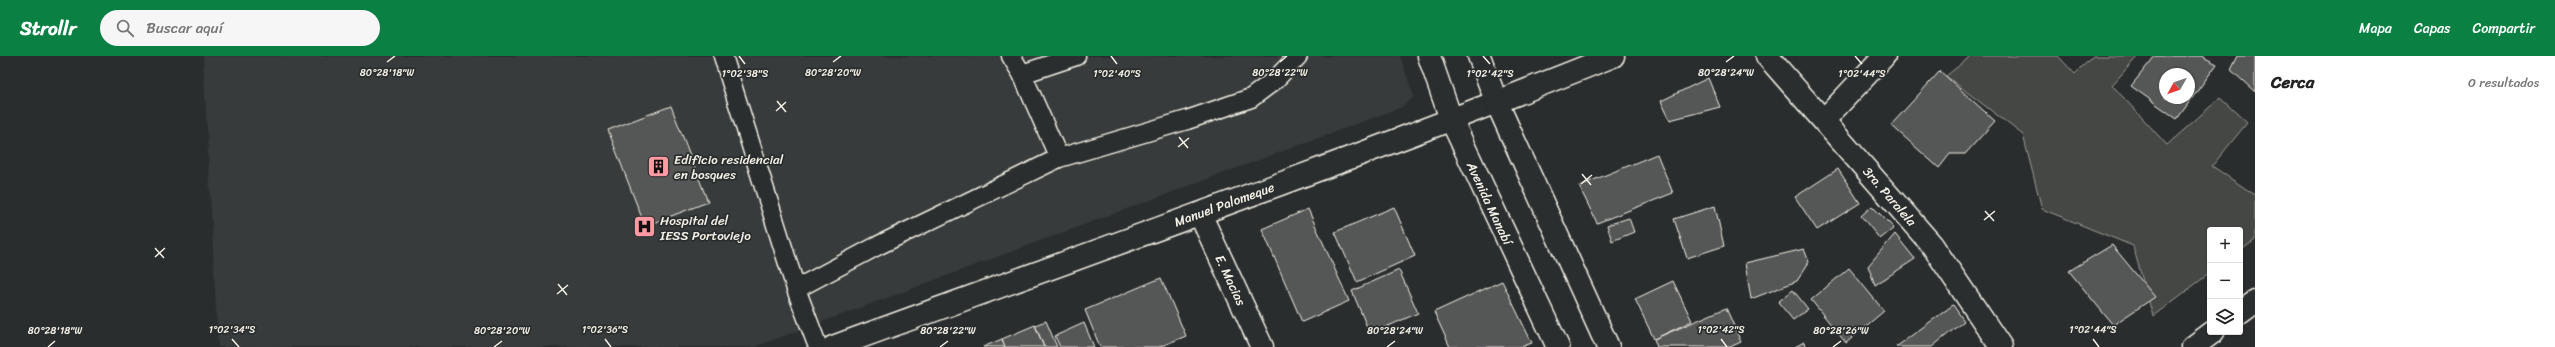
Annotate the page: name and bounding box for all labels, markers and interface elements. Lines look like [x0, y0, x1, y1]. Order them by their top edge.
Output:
search box [100, 10, 380, 46]
text: Strollr [20, 12, 76, 45]
text: Buscar aquí [146, 15, 223, 41]
text: Mapa [2359, 16, 2392, 41]
text: Capas [2414, 16, 2451, 41]
text: Compartir [2473, 16, 2535, 41]
icon: search [114, 17, 136, 39]
text: 80°28'18"W [360, 64, 414, 82]
text: 80°28'20"W [805, 64, 861, 82]
text: 80°28'22"W [1252, 64, 1308, 82]
text: 80°28'24"W [1698, 64, 1754, 82]
text: 1°02'38"S [722, 65, 769, 83]
text: 1°02'40"S [1093, 65, 1141, 83]
text: 1°02'42"S [1467, 65, 1514, 83]
text: 1°02'44"S [1838, 65, 1886, 83]
text: Cerca [2271, 67, 2314, 97]
north arrow [2159, 68, 2195, 104]
text: 0 resultados [2468, 71, 2539, 94]
place label: Edificio residencial en bosques [674, 148, 784, 186]
building icon: Edificio residencial en bosques [645, 153, 671, 179]
street label: Avenida Manabí [1460, 157, 1520, 250]
street label: 3ra. Paralela [1857, 161, 1923, 232]
street label: Manuel Palomeque [1171, 176, 1278, 233]
place label: Hospital del IESS Portoviejo [659, 209, 751, 247]
hospital icon: Hospital del IESS Portoviejo [632, 214, 658, 240]
map controls [2207, 227, 2243, 335]
button: + [2207, 227, 2243, 263]
street label: E. Macias [1209, 251, 1252, 310]
button: − [2207, 263, 2243, 299]
button: layers [2207, 299, 2243, 335]
text: 1°02'34"S [209, 321, 256, 339]
text: 1°02'36"S [582, 321, 629, 339]
text: 1°02'42"S [1698, 321, 1745, 339]
text: 1°02'44"S [2069, 321, 2117, 339]
text: 80°28'18"W [28, 322, 82, 340]
text: 80°28'20"W [474, 322, 530, 340]
text: 80°28'22"W [920, 322, 976, 340]
text: 80°28'24"W [1367, 322, 1423, 340]
text: 80°28'26"W [1813, 322, 1869, 340]

